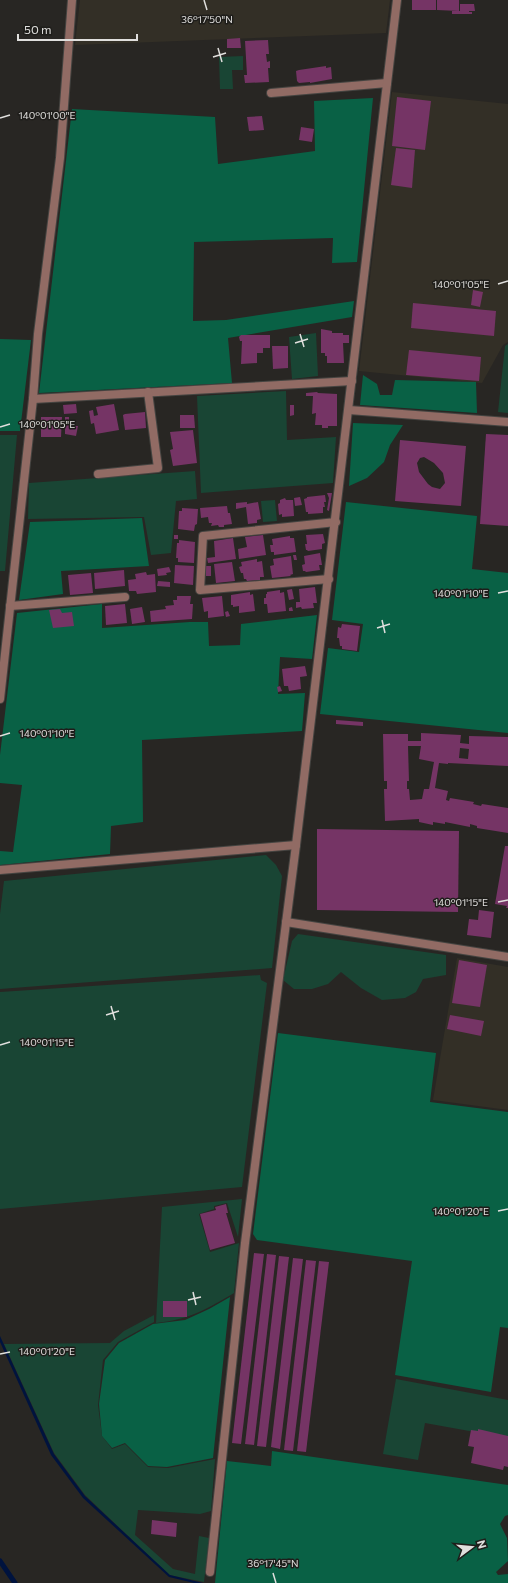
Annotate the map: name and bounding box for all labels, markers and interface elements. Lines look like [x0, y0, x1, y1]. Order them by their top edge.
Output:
text: 36°17'50"N [181, 13, 233, 25]
scale bar [18, 16, 137, 42]
text: 50 m [24, 22, 52, 36]
text: 140°01'00"E [18, 109, 76, 121]
text: 140°01'05"E [433, 278, 489, 290]
text: 140°01'05"E [19, 418, 75, 430]
text: 140°01'10"E [434, 587, 488, 599]
text: 140°01'10"E [20, 727, 74, 739]
text: 140°01'15"E [434, 896, 488, 908]
text: 140°01'15"E [20, 1036, 74, 1048]
text: 140°01'20"E [433, 1205, 489, 1217]
text: 140°01'20"E [19, 1345, 75, 1357]
north arrow [452, 1527, 492, 1567]
text: N [475, 1538, 489, 1550]
text: 36°17'45"N [247, 1557, 299, 1569]

